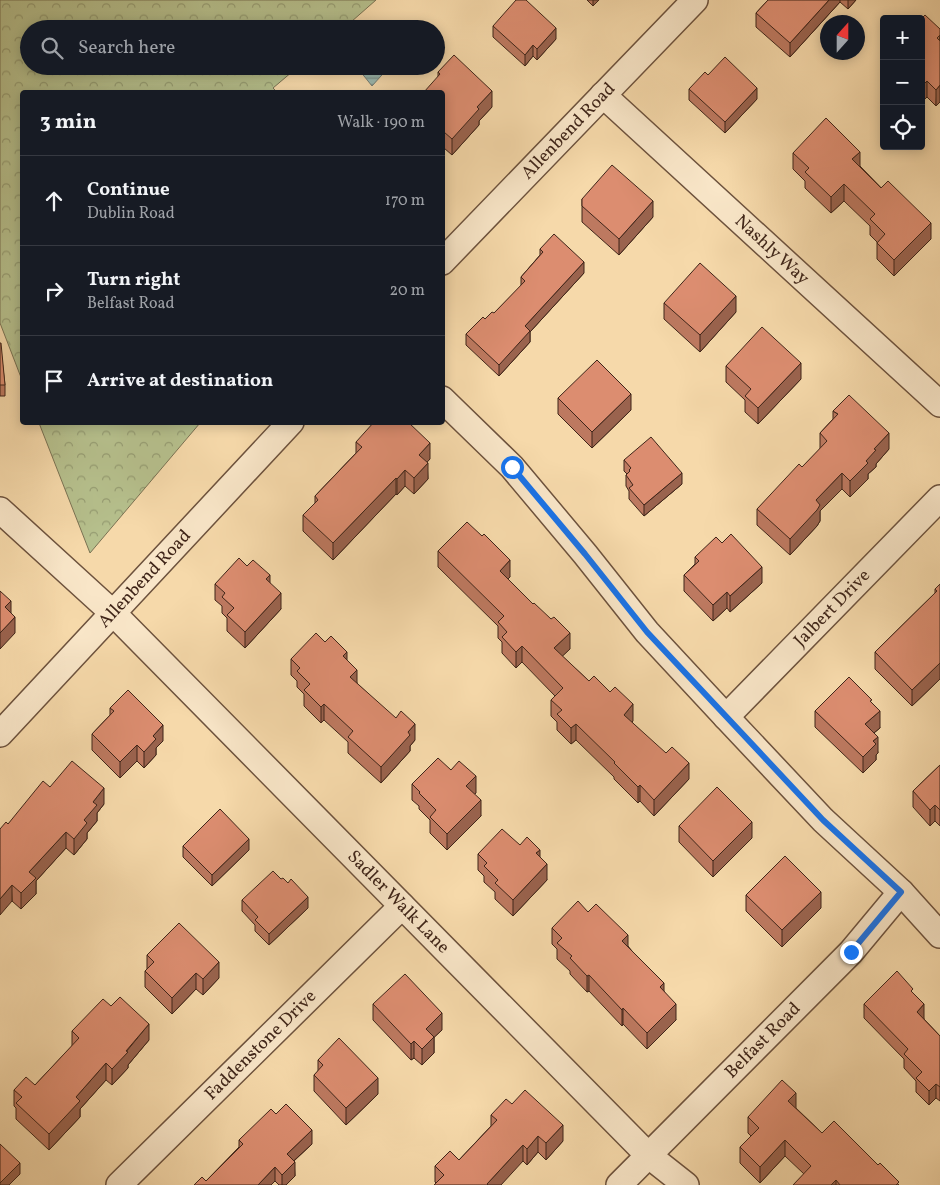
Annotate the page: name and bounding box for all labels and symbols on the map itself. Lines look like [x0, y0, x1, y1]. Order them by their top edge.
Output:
north arrow [820, 15, 865, 60]
street label: Allenbend Road [516, 77, 621, 185]
street label: Nashly Way [729, 209, 815, 291]
route start [501, 456, 524, 479]
street label: Allenbend Road [92, 524, 197, 634]
street label: Jalbert Drive [788, 564, 876, 653]
street label: Sadler Walk Lane [341, 845, 455, 959]
route end [840, 941, 863, 964]
street label: Faddenstone Drive [199, 984, 322, 1106]
street label: Belfast Road [719, 997, 807, 1084]

